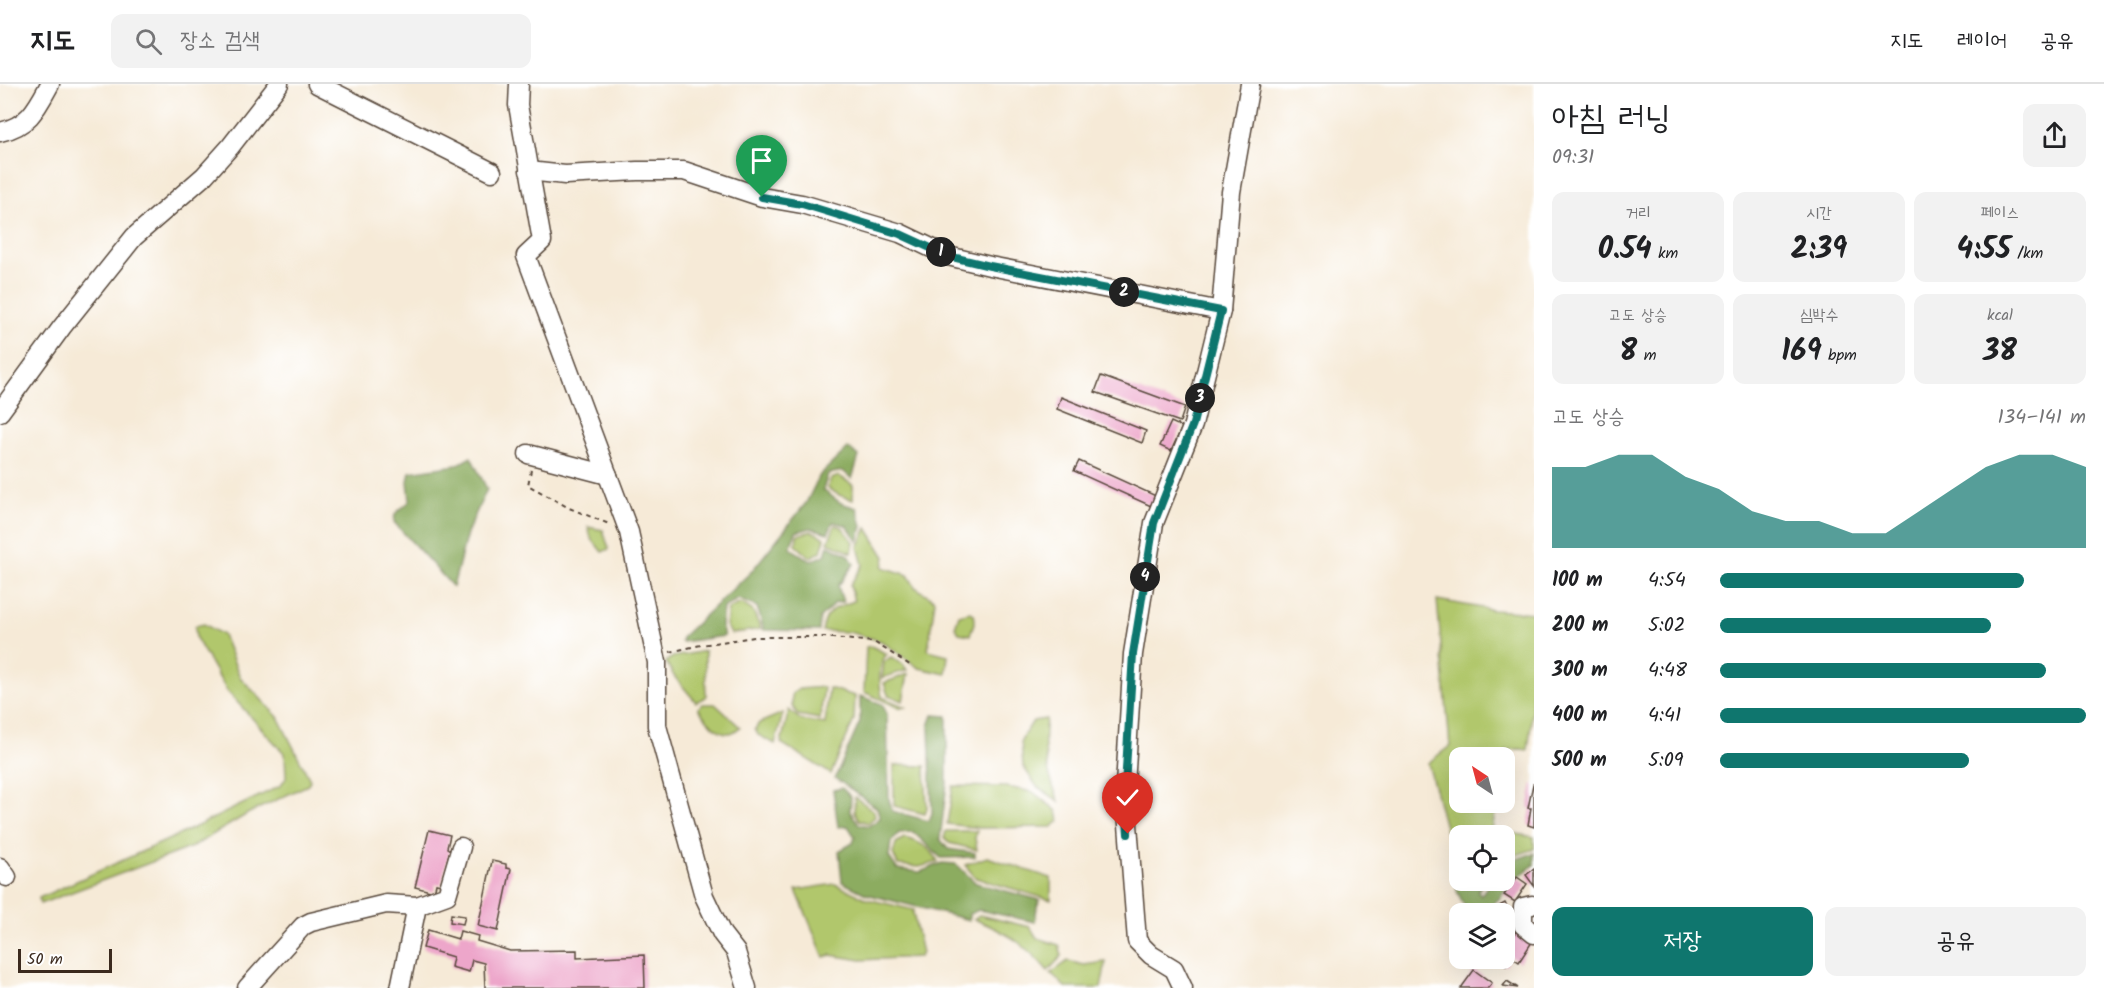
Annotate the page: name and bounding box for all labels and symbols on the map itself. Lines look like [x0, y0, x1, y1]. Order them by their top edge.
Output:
pin [736, 135, 787, 197]
pin: 1 [926, 237, 956, 267]
pin: 2 [1109, 277, 1139, 307]
pin: 3 [1185, 383, 1215, 413]
pin: 4 [1130, 562, 1160, 592]
north arrow [1449, 747, 1515, 813]
pin [1102, 772, 1153, 834]
scale bar [18, 946, 112, 974]

